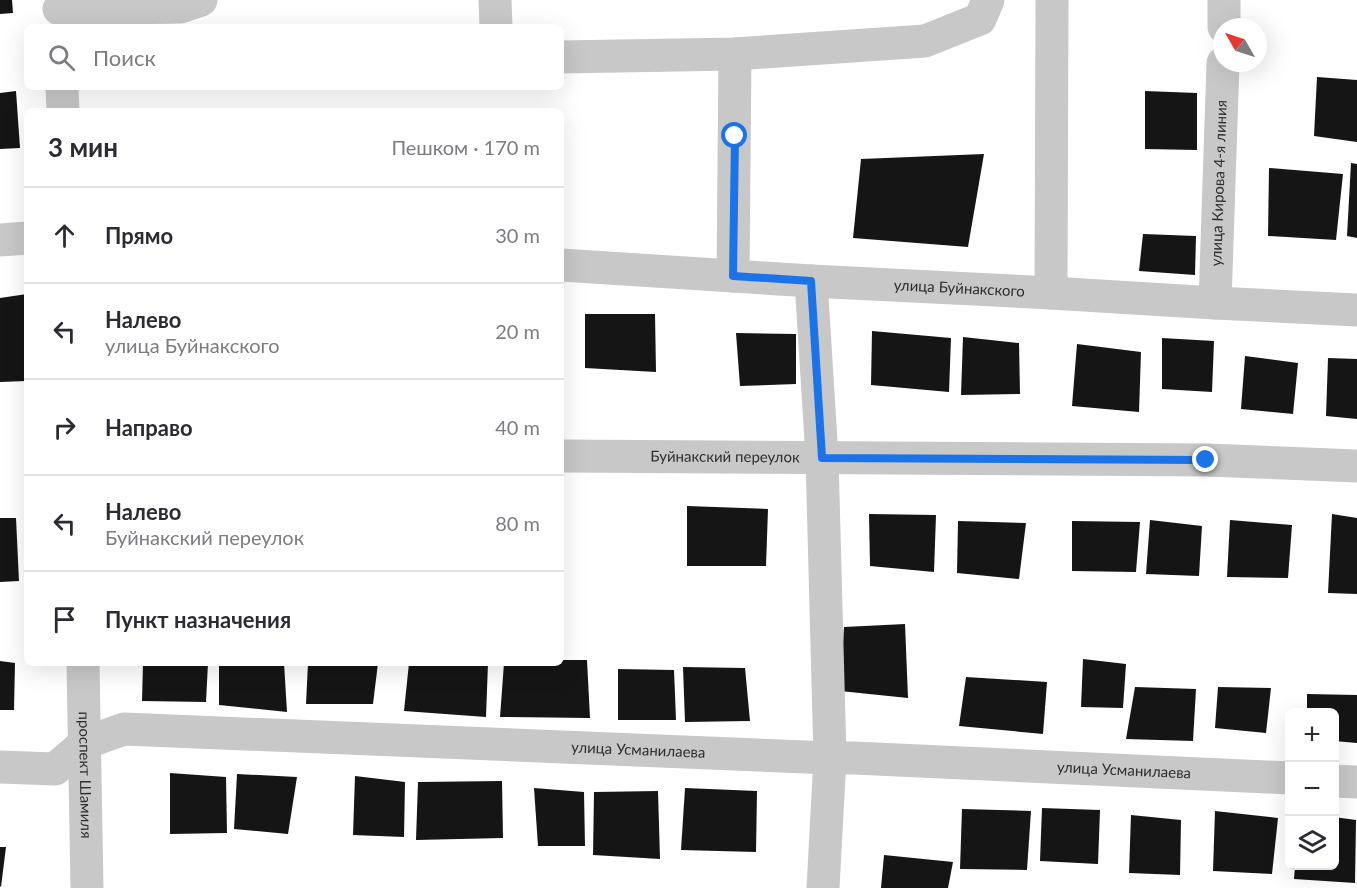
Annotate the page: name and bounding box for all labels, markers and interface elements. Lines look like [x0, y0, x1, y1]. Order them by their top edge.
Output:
north arrow [1213, 18, 1267, 72]
search box [24, 24, 564, 90]
icon: search [45, 41, 78, 74]
text: Поиск [93, 44, 156, 71]
street label: улица Кирова 4-я линия [1206, 99, 1230, 267]
route start [721, 122, 747, 148]
text: 3 мин [48, 131, 118, 163]
text: Пешком · 170 m [391, 135, 540, 159]
icon: ahead [48, 219, 81, 252]
text: Прямо [105, 222, 173, 249]
text: 30 m [495, 223, 540, 247]
street label: улица Буйнакского [893, 275, 1025, 300]
text: Налево [105, 306, 181, 333]
icon: left [48, 315, 81, 348]
text: 20 m [495, 319, 540, 343]
text: улица Буйнакского [105, 333, 280, 357]
icon: right [48, 411, 81, 444]
text: Направо [105, 414, 193, 441]
text: 40 m [495, 415, 540, 439]
route end [1192, 446, 1218, 472]
street label: Буйнакский переулок [650, 447, 800, 465]
text: Налево [105, 498, 181, 525]
icon: left [48, 507, 81, 540]
text: 80 m [495, 511, 540, 535]
text: Буйнакский переулок [105, 525, 304, 549]
icon: arrive [48, 603, 81, 636]
text: Пункт назначения [105, 606, 291, 633]
map controls [1285, 708, 1339, 870]
button: + [1285, 708, 1339, 762]
street label: проспект Шамиля [76, 711, 96, 839]
street label: улица Усманилаева [571, 737, 706, 761]
street label: улица Усманилаева [1056, 757, 1191, 781]
button: − [1285, 762, 1339, 816]
button: layers [1285, 816, 1339, 870]

